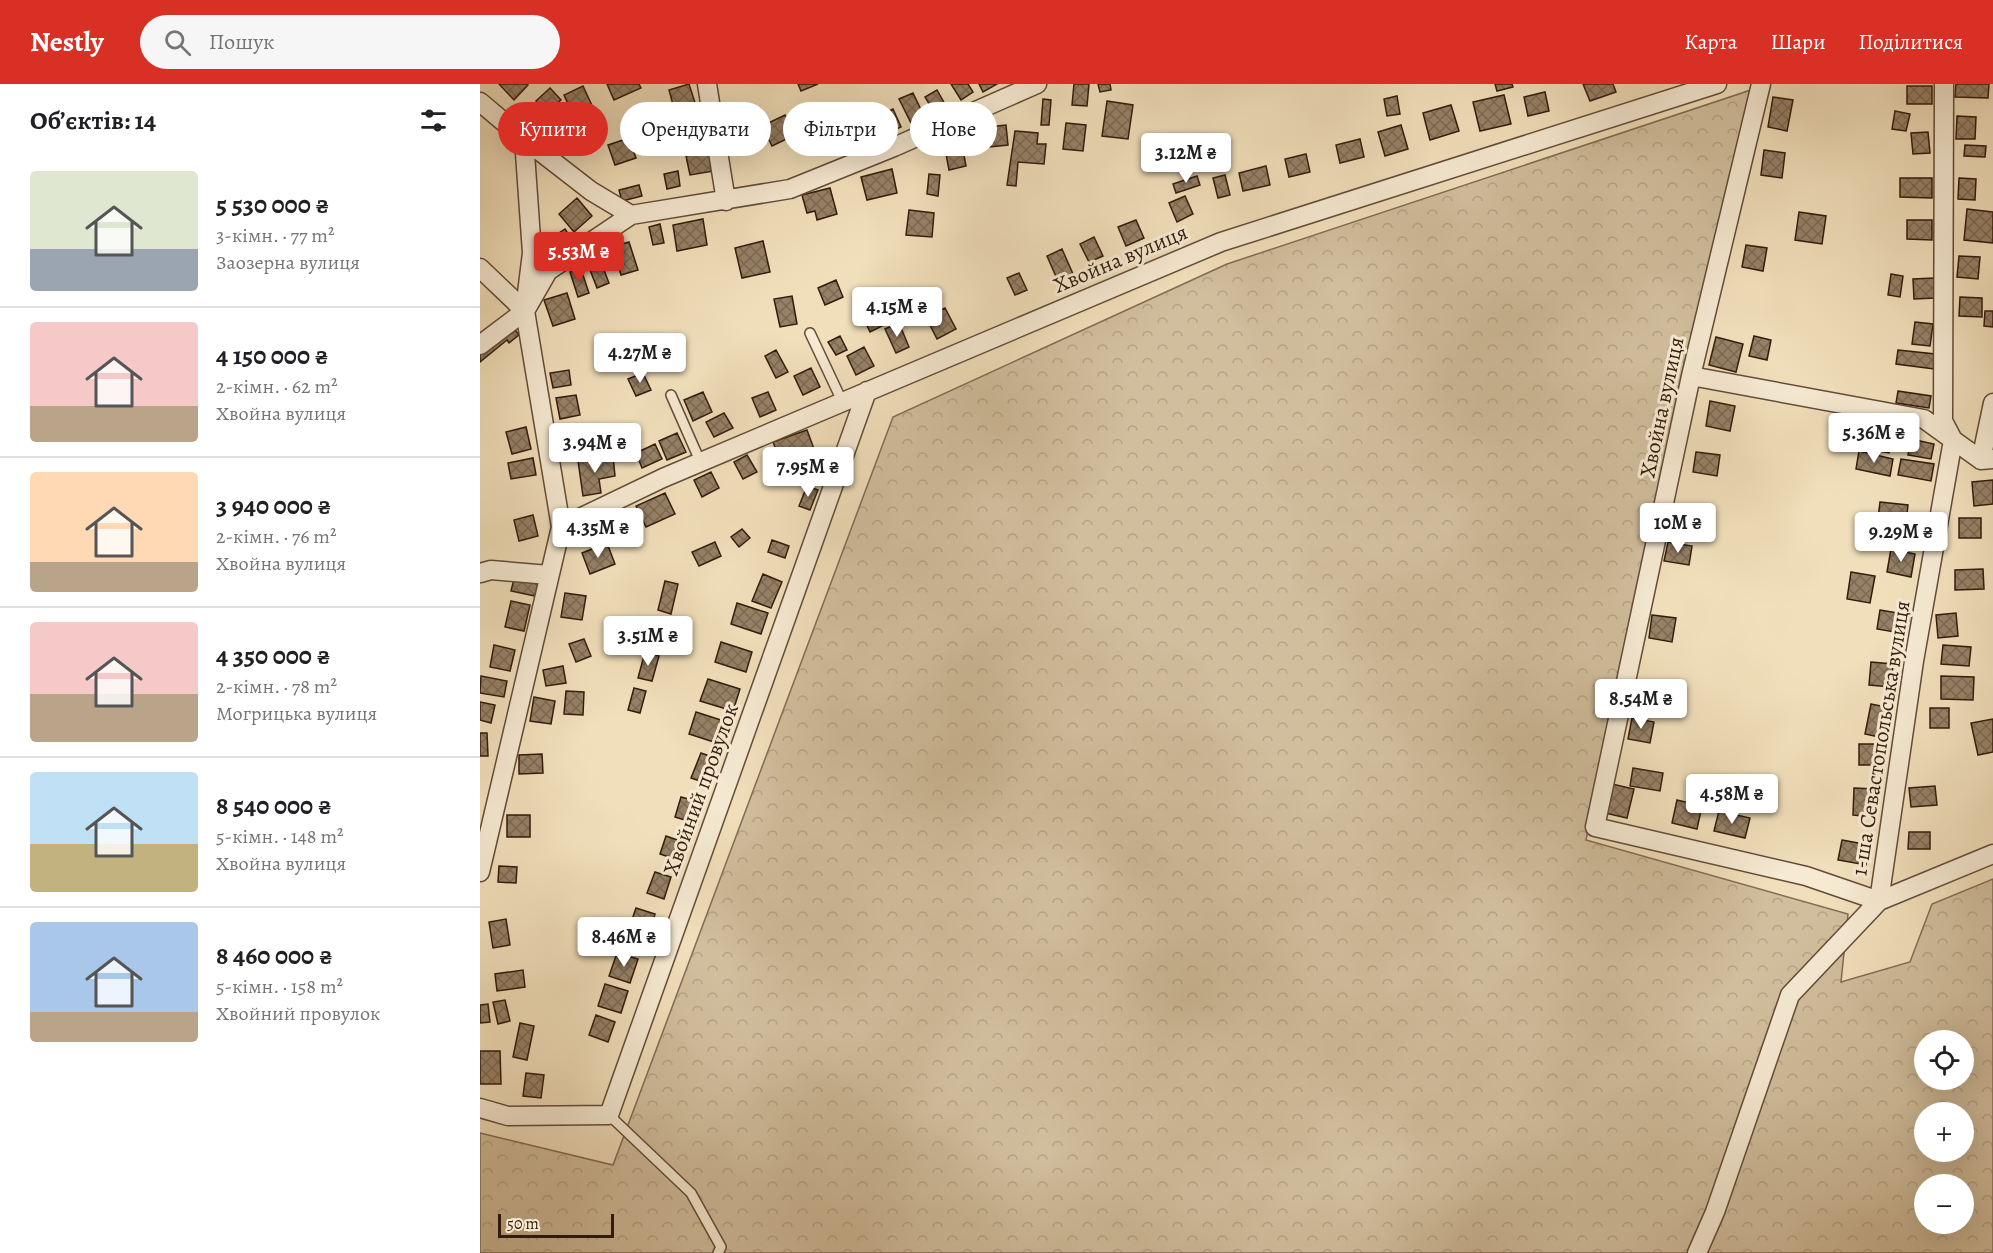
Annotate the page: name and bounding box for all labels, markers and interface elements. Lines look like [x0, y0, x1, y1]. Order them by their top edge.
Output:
search box [140, 15, 560, 69]
text: Nestly [30, 23, 104, 61]
icon: search [161, 26, 194, 59]
text: Пошук [209, 27, 275, 57]
text: Карта [1685, 28, 1737, 56]
text: Шари [1770, 28, 1825, 56]
text: Поділитися [1858, 28, 1963, 56]
chip: Купити [498, 102, 608, 156]
chip: Орендувати [620, 102, 771, 156]
chip: Фільтри [783, 102, 898, 156]
chip: Нове [910, 102, 997, 156]
text: Об’єктів: 14 [30, 103, 156, 138]
icon: filters [417, 104, 450, 137]
pin: 3.12M ₴ [1131, 133, 1241, 184]
text: 3.12M ₴ [1155, 139, 1217, 166]
text: 5 530 000 ₴ [216, 187, 329, 222]
icon: home [78, 195, 150, 267]
street label: Хвойна вулиця [1049, 217, 1192, 301]
text: 3-кімн. · 77 m² [216, 222, 335, 249]
pin: 5.53M ₴ [524, 232, 634, 283]
text: 5.53M ₴ [548, 238, 610, 265]
text: Заозерна вулиця [216, 249, 360, 276]
pin: 4.15M ₴ [842, 287, 952, 338]
text: 4.15M ₴ [866, 293, 928, 320]
pin: 4.27M ₴ [585, 333, 695, 384]
street label: Хвойна вулиця [1632, 334, 1692, 480]
text: 4 150 000 ₴ [216, 338, 329, 373]
text: 4.27M ₴ [608, 339, 672, 366]
icon: home [78, 346, 150, 418]
text: 2-кімн. · 62 m² [216, 373, 338, 400]
text: Хвойна вулиця [216, 400, 346, 427]
pin: 5.36M ₴ [1819, 413, 1929, 464]
text: 5.36M ₴ [1842, 419, 1906, 446]
pin: 3.94M ₴ [540, 423, 650, 474]
text: 3.94M ₴ [563, 429, 627, 456]
pin: 7.95M ₴ [753, 447, 863, 498]
text: 7.95M ₴ [777, 453, 839, 480]
text: 3 940 000 ₴ [216, 488, 331, 523]
icon: home [78, 496, 150, 568]
pin: 10M ₴ [1636, 503, 1720, 554]
pin: 4.35M ₴ [543, 508, 653, 559]
text: 10M ₴ [1654, 509, 1702, 536]
pin: 9.29M ₴ [1846, 512, 1956, 563]
text: 4.35M ₴ [566, 514, 630, 541]
text: 9.29M ₴ [1869, 518, 1933, 545]
text: 2-кімн. · 76 m² [216, 523, 337, 550]
text: Хвойна вулиця [216, 550, 346, 577]
street label: 1-ша Севастопольська вулиця [1844, 598, 1918, 878]
pin: 3.51M ₴ [593, 616, 703, 667]
text: 3.51M ₴ [618, 622, 678, 649]
text: 4 350 000 ₴ [216, 638, 330, 673]
icon: home [78, 646, 150, 718]
text: 2-кімн. · 78 m² [216, 673, 337, 700]
pin: 8.54M ₴ [1586, 679, 1696, 730]
text: 8.54M ₴ [1609, 685, 1673, 712]
street label: Хвойний провулок [656, 699, 746, 879]
text: Могрицька вулиця [216, 700, 377, 727]
pin: 4.58M ₴ [1677, 774, 1787, 825]
text: 4.58M ₴ [1700, 780, 1764, 807]
text: 8 540 000 ₴ [216, 788, 332, 823]
icon: home [78, 796, 150, 868]
text: 5-кімн. · 148 m² [216, 823, 344, 850]
text: Хвойна вулиця [216, 850, 346, 877]
pin: 8.46M ₴ [569, 917, 679, 968]
text: 8.46M ₴ [592, 923, 656, 950]
text: 8 460 000 ₴ [216, 938, 333, 973]
icon: home [78, 946, 150, 1018]
text: 5-кімн. · 158 m² [216, 973, 343, 1000]
text: Хвойний провулок [216, 1000, 381, 1027]
map controls [1914, 1030, 1974, 1234]
button: locate [1914, 1030, 1974, 1090]
button: + [1914, 1102, 1974, 1162]
button: − [1914, 1174, 1974, 1234]
scale bar [498, 1211, 614, 1238]
text: 50 m [507, 1213, 539, 1235]

